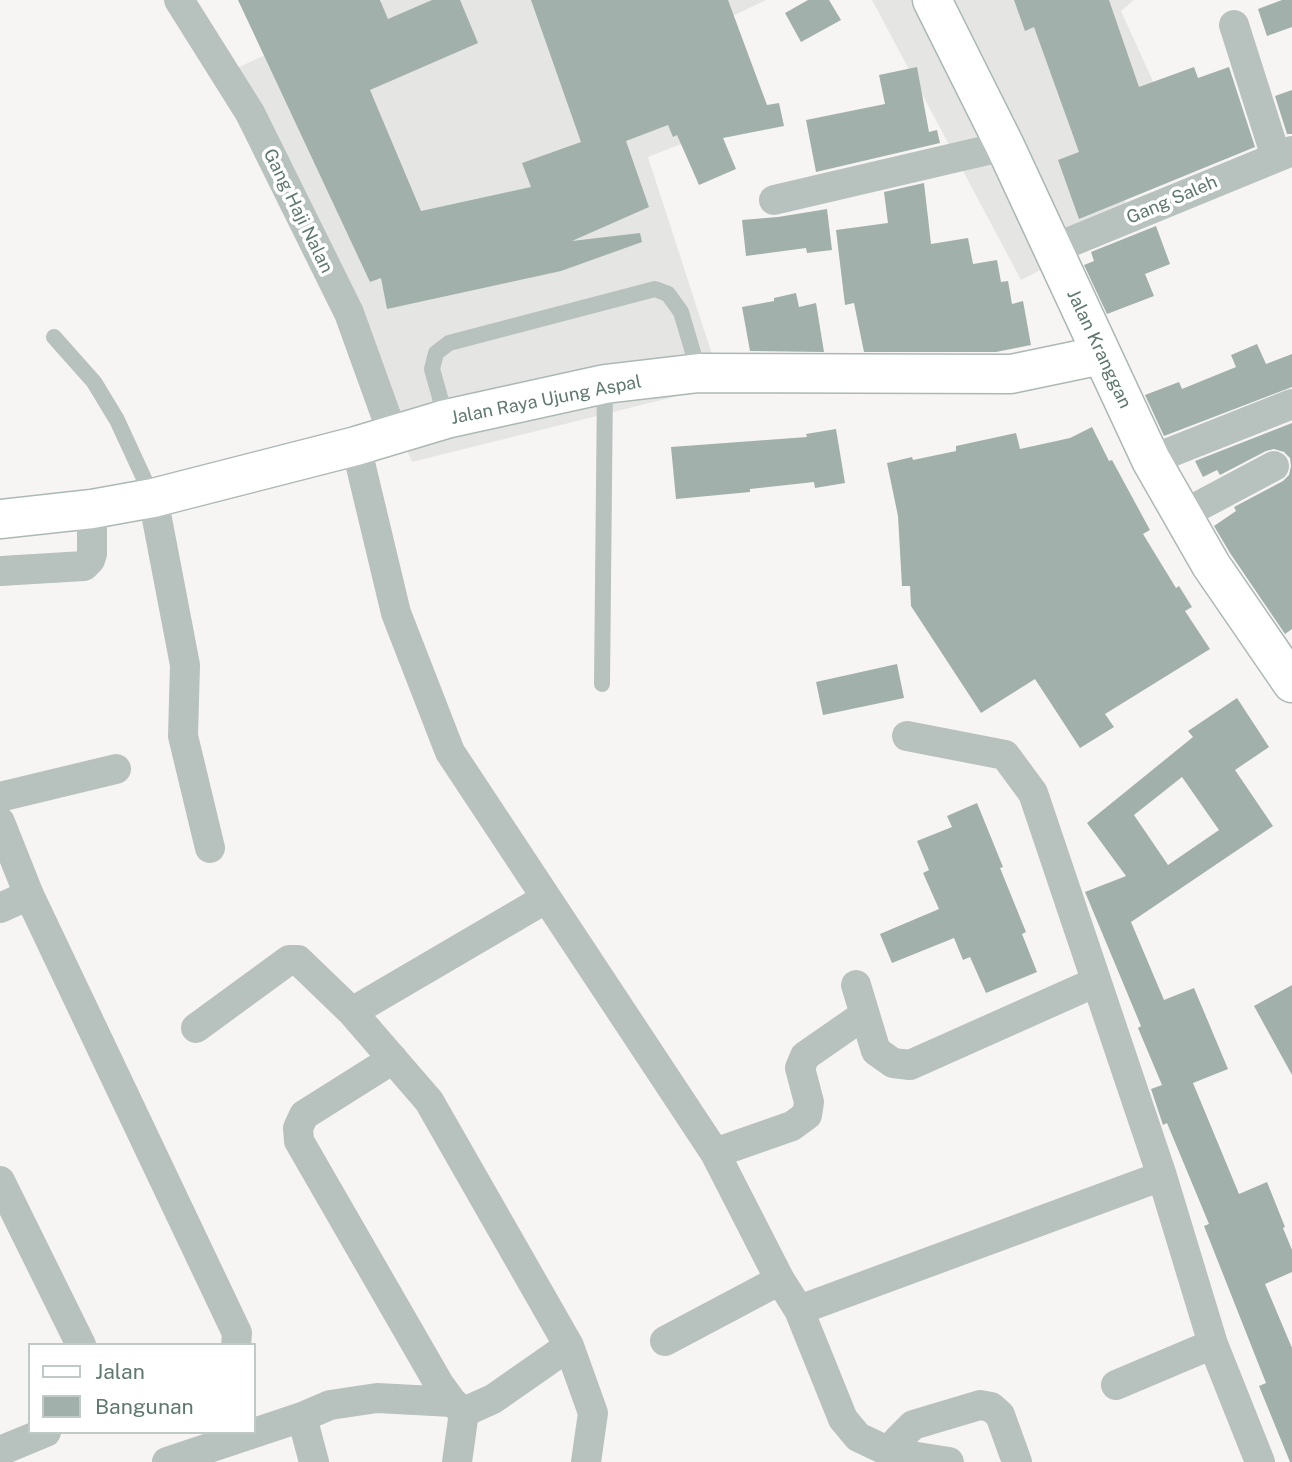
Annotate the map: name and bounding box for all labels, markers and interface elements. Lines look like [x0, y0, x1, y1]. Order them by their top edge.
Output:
street label: Gang Haji Nalan [259, 145, 337, 277]
street label: Gang Saleh [1123, 171, 1221, 229]
street label: Jalan Kranggan [1062, 286, 1136, 412]
street label: Jalan Raya Ujung Aspal [449, 371, 643, 429]
legend [28, 1343, 256, 1434]
text: Jalan [95, 1359, 145, 1384]
text: Bangunan [95, 1394, 194, 1419]

